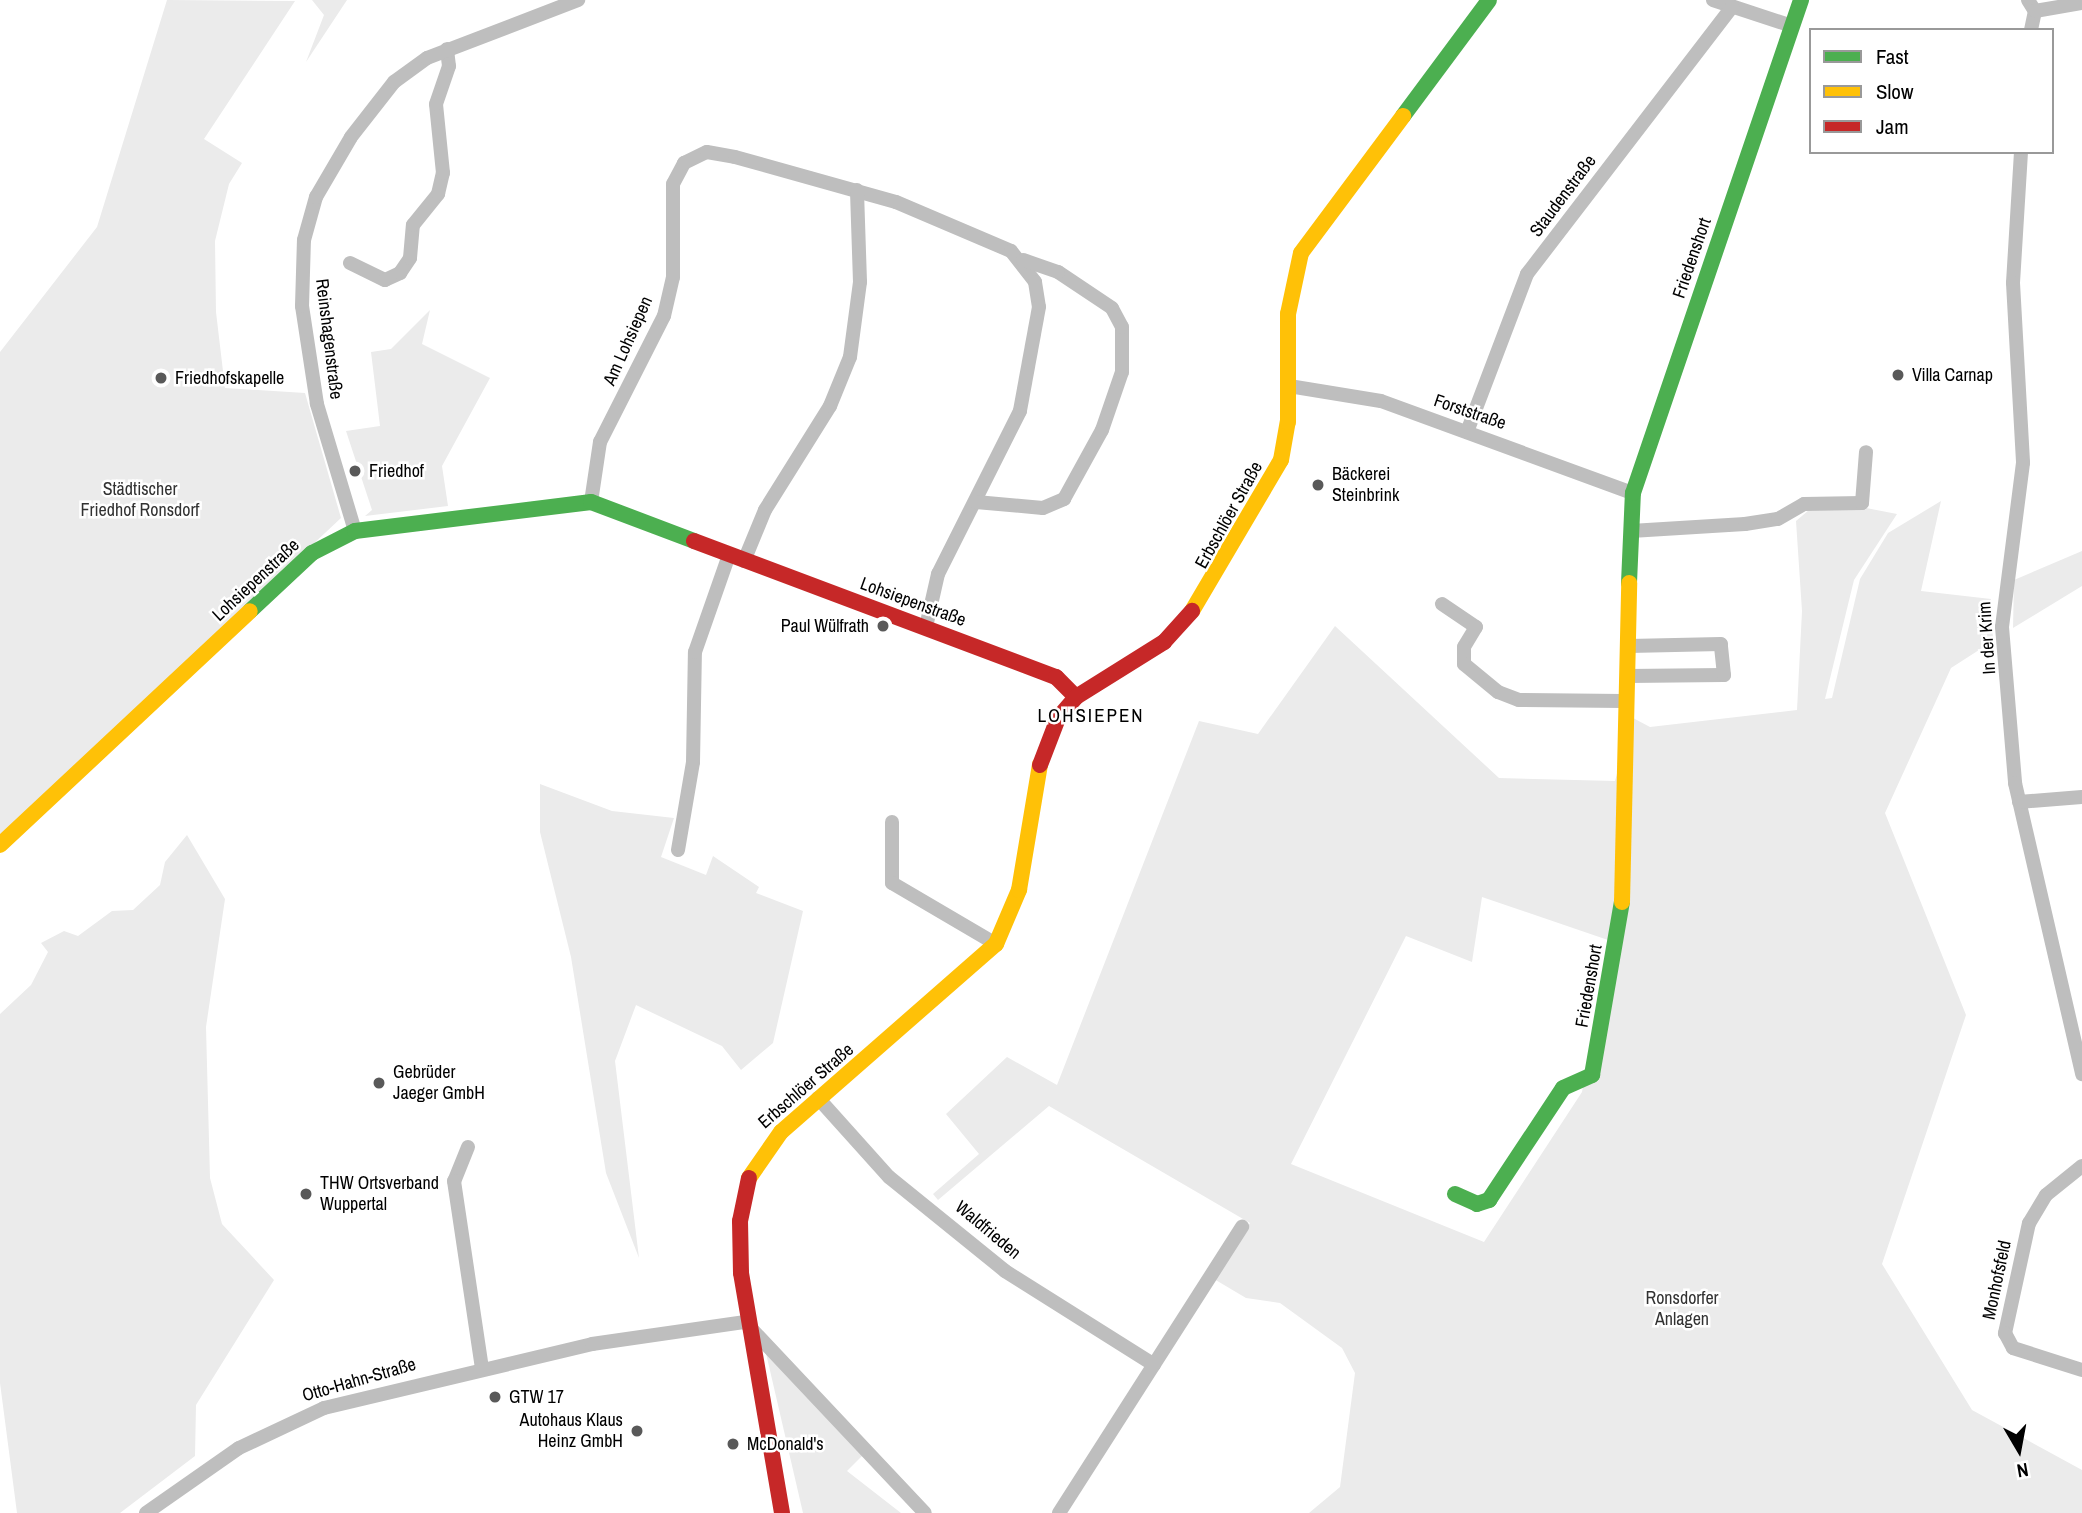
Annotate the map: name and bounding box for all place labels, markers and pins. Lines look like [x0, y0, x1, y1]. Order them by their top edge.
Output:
place label: Villa Carnap [1912, 364, 1993, 386]
place label: Friedhofskapelle [175, 367, 284, 389]
marker: Villa Carnap [1890, 367, 1906, 383]
marker: Friedhofskapelle [153, 370, 169, 386]
place label: Friedhof [369, 460, 424, 482]
marker: Friedhof [347, 463, 363, 479]
place label: Bäckerei Steinbrink [1332, 464, 1399, 506]
marker: Bäckerei Steinbrink [1310, 477, 1326, 493]
place label: Paul Wülfrath [781, 615, 869, 637]
marker: Paul Wülfrath [875, 618, 891, 634]
place label: Gebrüder Jaeger GmbH [393, 1062, 485, 1104]
marker: Gebrüder Jaeger GmbH [371, 1075, 387, 1091]
place label: THW Ortsverband Wuppertal [320, 1173, 439, 1216]
marker: THW Ortsverband Wuppertal [298, 1186, 314, 1202]
place label: GTW 17 [509, 1386, 564, 1408]
marker: GTW 17 [487, 1389, 503, 1405]
place label: Autohaus Klaus Heinz GmbH [520, 1410, 623, 1452]
marker: Autohaus Klaus Heinz GmbH [629, 1423, 645, 1439]
place label: McDonald's [747, 1433, 824, 1455]
marker: McDonald's [725, 1436, 741, 1452]

